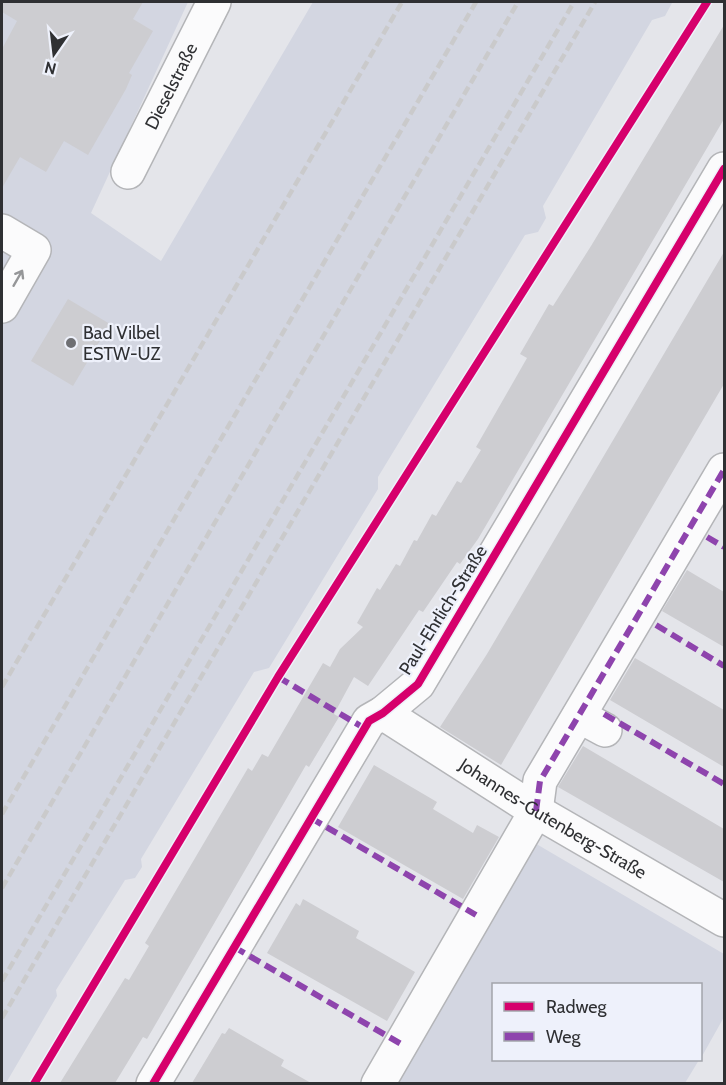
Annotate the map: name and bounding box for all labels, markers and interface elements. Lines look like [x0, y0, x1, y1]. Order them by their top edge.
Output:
north arrow [24, 24, 84, 84]
street label: Dieselstraße [140, 39, 202, 133]
text: N [43, 57, 58, 79]
one-way arrow [12, 270, 24, 287]
place label: Bad Vilbel ESTW-UZ [83, 322, 161, 365]
marker: Bad Vilbel ESTW-UZ [64, 336, 78, 350]
street label: Paul-Ehrlich-Straße [394, 541, 492, 679]
street label: Johannes-Gutenberg-Straße [454, 753, 650, 884]
legend [492, 983, 702, 1061]
text: Radweg [546, 996, 608, 1018]
text: Weg [546, 1026, 582, 1048]

